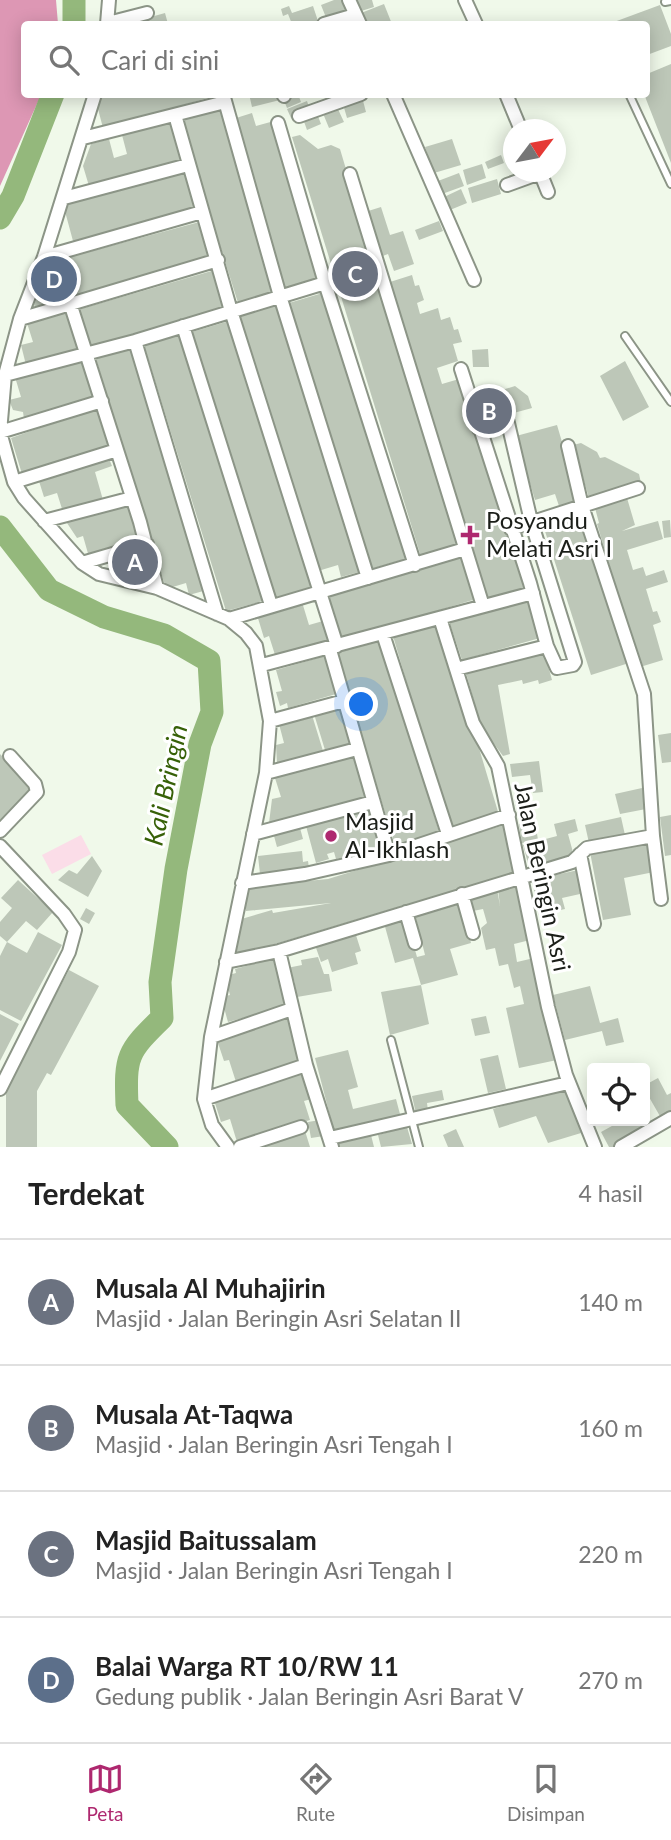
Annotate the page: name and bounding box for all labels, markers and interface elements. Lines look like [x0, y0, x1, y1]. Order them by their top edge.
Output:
search box [21, 21, 650, 98]
icon: search [45, 41, 83, 79]
text: Cari di sini [101, 44, 219, 76]
north arrow [503, 119, 566, 182]
pin: C [332, 248, 378, 300]
pin: D [31, 253, 77, 305]
pin: B [466, 385, 512, 437]
place label: Posyandu Melati Asri I [486, 505, 612, 562]
marker: Posyandu Melati Asri I [460, 525, 480, 545]
pin: A [112, 536, 158, 588]
your location [344, 687, 378, 721]
water label: Kali Bringin [137, 721, 193, 848]
street label: Jalan Beringin Asri [509, 779, 578, 974]
place label: Masjid Al-Ikhlash [345, 806, 449, 863]
marker: Masjid Al-Ikhlash [323, 828, 339, 844]
map controls [587, 1063, 650, 1126]
button: locate [587, 1063, 650, 1126]
text: Terdekat [28, 1175, 144, 1211]
text: 4 hasil [579, 1179, 643, 1207]
text: Musala Al Muhajirin [95, 1272, 326, 1304]
text: A [43, 1288, 59, 1316]
text: 140 m [578, 1288, 643, 1316]
text: Masjid · Jalan Beringin Asri Selatan II [95, 1304, 462, 1332]
text: Musala At-Taqwa [95, 1398, 293, 1430]
text: B [43, 1414, 59, 1442]
text: 160 m [578, 1414, 643, 1442]
text: Masjid · Jalan Beringin Asri Tengah I [95, 1430, 453, 1458]
text: Masjid Baitussalam [95, 1524, 317, 1556]
text: C [43, 1540, 59, 1568]
text: 220 m [578, 1540, 643, 1568]
text: Masjid · Jalan Beringin Asri Tengah I [95, 1556, 453, 1584]
text: Balai Warga RT 10/RW 11 [95, 1650, 399, 1682]
text: D [42, 1666, 60, 1694]
text: 270 m [578, 1666, 643, 1694]
text: Gedung publik · Jalan Beringin Asri Barat V [95, 1682, 524, 1710]
tab: Peta [86, 1760, 124, 1825]
tab: Rute [296, 1760, 335, 1825]
tab: Disimpan [507, 1760, 585, 1825]

